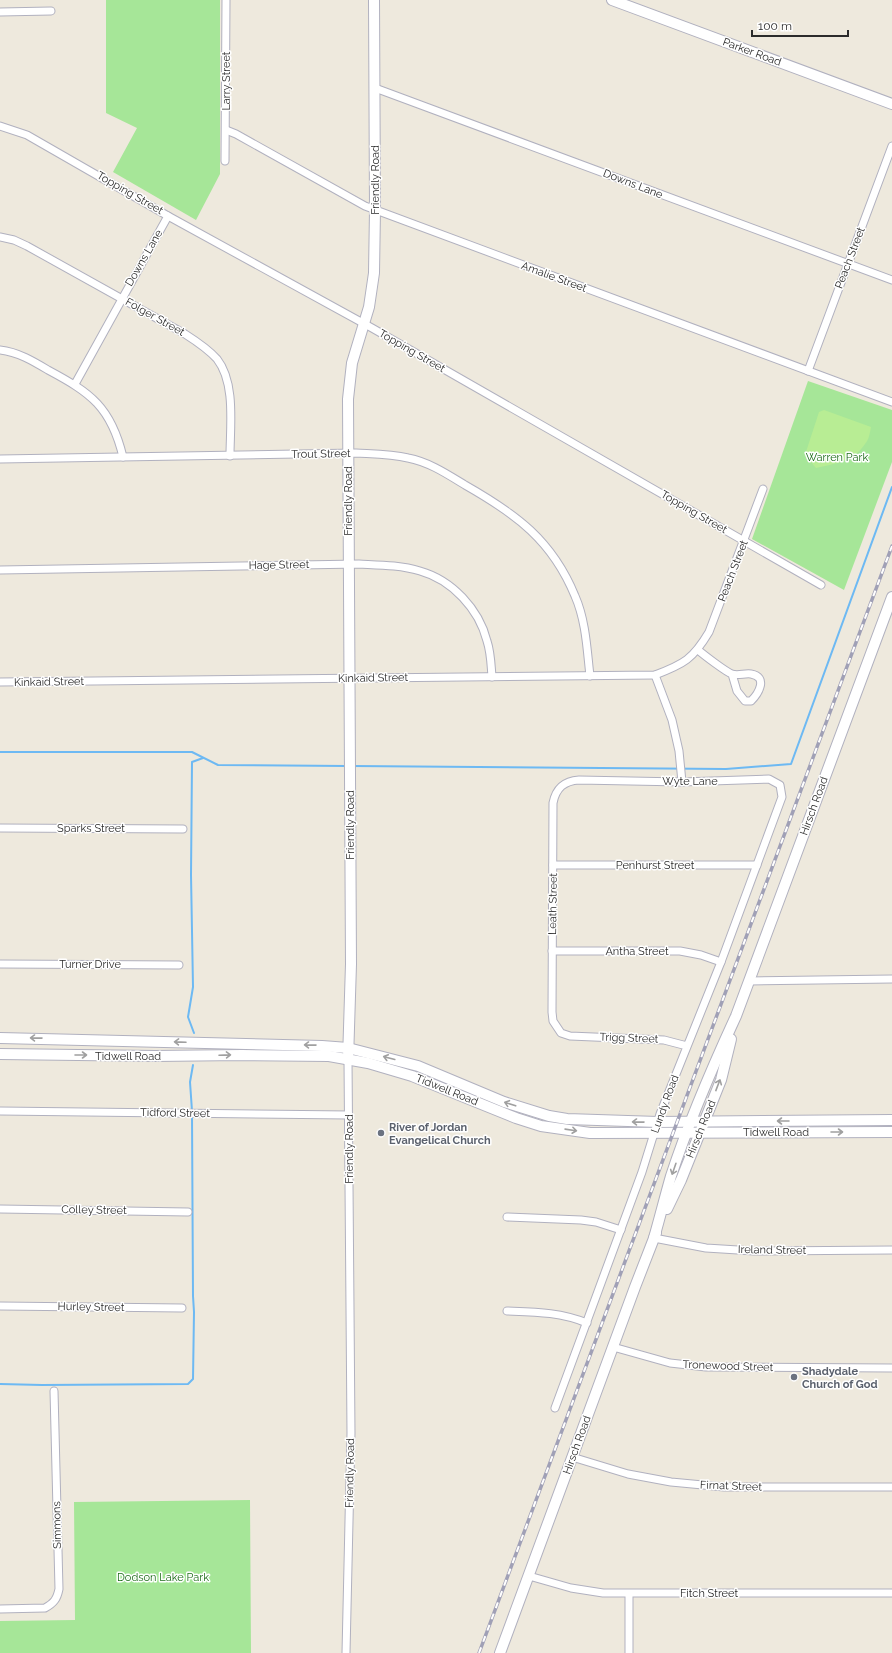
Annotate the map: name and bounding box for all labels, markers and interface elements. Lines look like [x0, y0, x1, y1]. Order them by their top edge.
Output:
scale bar [752, 12, 848, 38]
text: 100 m [758, 19, 792, 33]
street label: Parker Road [721, 35, 783, 69]
street label: Larry Street [220, 51, 233, 111]
street label: Friendly Road [369, 145, 382, 215]
street label: Downs Lane [601, 167, 665, 202]
street label: Topping Street [94, 169, 166, 217]
street label: Peach Street [832, 225, 868, 291]
street label: Downs Lane [123, 227, 166, 289]
street label: Amalie Street [520, 259, 589, 295]
street label: Folger Street [123, 295, 187, 339]
street label: Topping Street [376, 327, 448, 375]
street label: Trout Street [291, 447, 351, 461]
park label: Warren Park [806, 451, 868, 464]
street label: Friendly Road [342, 466, 355, 536]
street label: Topping Street [658, 488, 730, 536]
street label: Peach Street [715, 538, 751, 604]
street label: Hage Street [249, 558, 310, 572]
street label: Kinkaid Street [338, 671, 409, 685]
street label: Kinkaid Street [14, 675, 85, 689]
street label: Wyte Lane [662, 775, 718, 788]
street label: Hirsch Road [797, 775, 831, 837]
street label: Friendly Road [344, 790, 357, 860]
street label: Sparks Street [57, 822, 125, 835]
street label: Penhurst Street [616, 859, 695, 872]
street label: Leath Street [546, 873, 560, 935]
street label: Antha Street [605, 945, 669, 958]
street label: Turner Drive [59, 958, 121, 971]
street label: Trigg Street [599, 1030, 659, 1046]
one-way arrow [30, 1035, 43, 1042]
one-way arrow [174, 1038, 187, 1046]
one-way arrow [304, 1041, 317, 1049]
street label: Tidwell Road [95, 1050, 161, 1063]
one-way arrow [218, 1051, 231, 1059]
one-way arrow [74, 1052, 87, 1059]
one-way arrow [383, 1054, 396, 1061]
street label: Tidwell Road [414, 1072, 480, 1108]
street label: Lundy Road [648, 1073, 682, 1135]
one-way arrow [715, 1080, 723, 1092]
street label: Hirsch Road [683, 1098, 719, 1160]
one-way arrow [505, 1099, 517, 1107]
street label: Tidford Street [140, 1106, 210, 1120]
street label: Friendly Road [343, 1114, 356, 1184]
one-way arrow [777, 1117, 790, 1125]
one-way arrow [632, 1118, 645, 1126]
place label: River of Jordan Evangelical Church [389, 1121, 491, 1147]
one-way arrow [564, 1126, 577, 1134]
street label: Tidwell Road [743, 1126, 809, 1139]
marker: River of Jordan Evangelical Church [376, 1128, 386, 1138]
one-way arrow [830, 1128, 843, 1136]
one-way arrow [669, 1163, 677, 1175]
street label: Colley Street [61, 1203, 127, 1217]
street label: Ireland Street [738, 1243, 807, 1257]
street label: Hurley Street [58, 1300, 125, 1314]
street label: Tronewood Street [682, 1358, 774, 1374]
place label: Shadydale Church of God [802, 1365, 878, 1391]
marker: Shadydale Church of God [789, 1372, 799, 1382]
street label: Hirsch Road [560, 1414, 594, 1476]
street label: Friendly Road [343, 1438, 357, 1508]
street label: Firnat Street [700, 1478, 763, 1494]
street label: Simmons [50, 1501, 64, 1549]
park label: Dodson Lake Park [117, 1571, 209, 1584]
street label: Fitch Street [680, 1587, 738, 1600]

